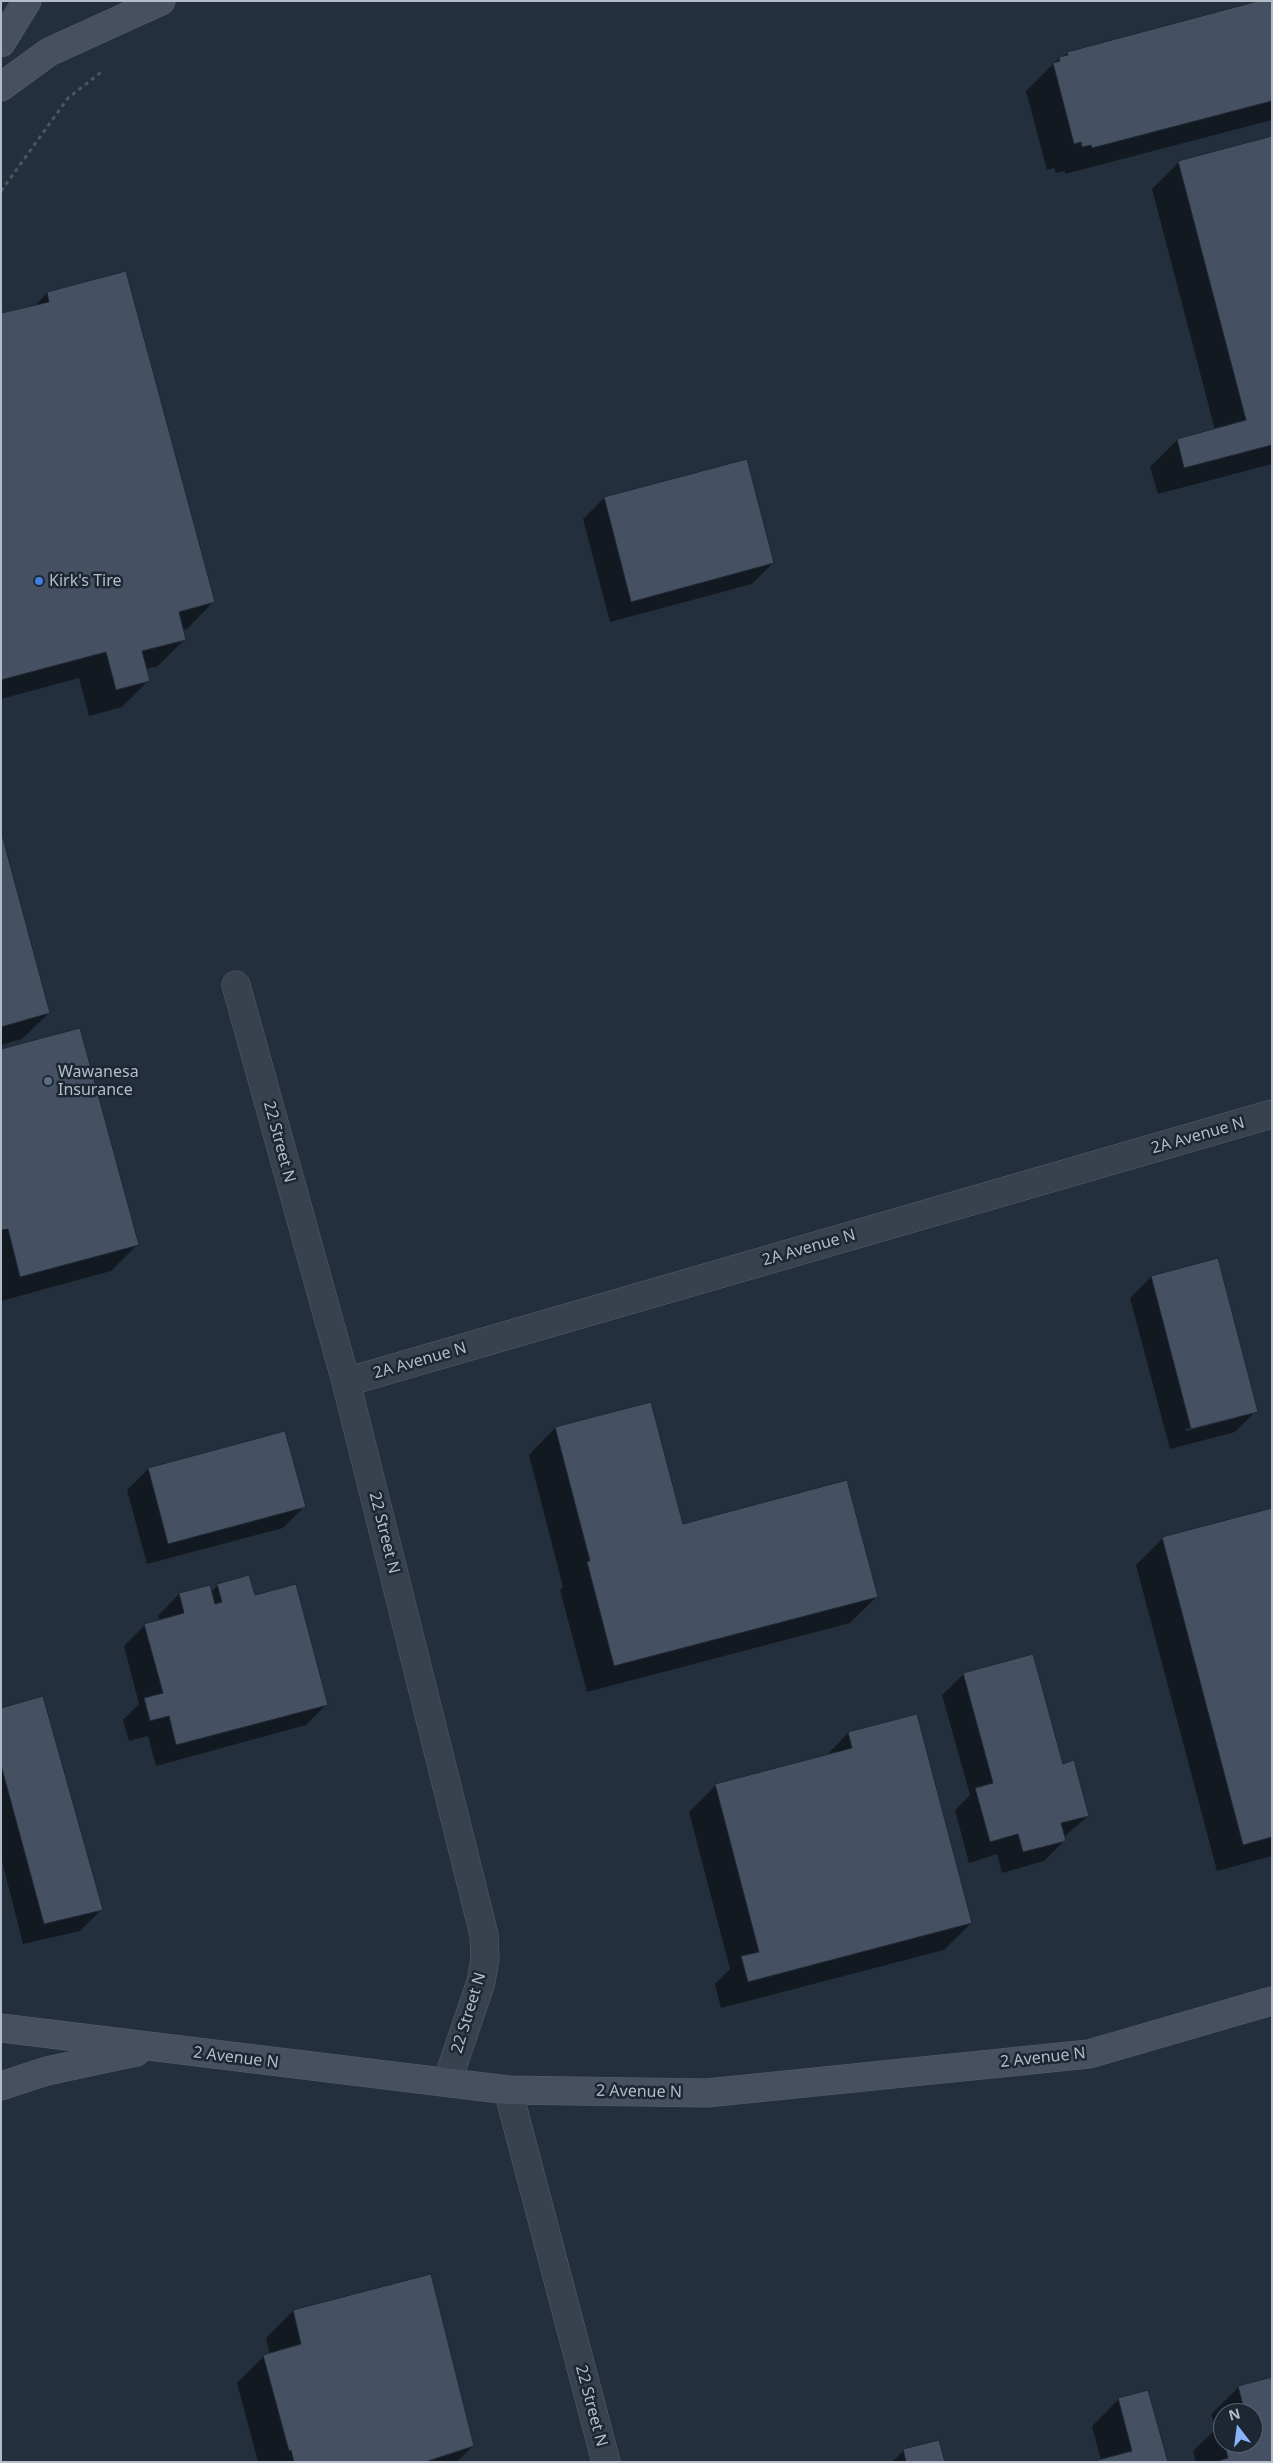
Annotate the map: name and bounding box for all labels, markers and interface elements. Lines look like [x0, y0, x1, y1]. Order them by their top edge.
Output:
place label: Kirk's Tire [49, 571, 121, 591]
marker: Kirk's Tire [33, 575, 45, 587]
place label: Wawanesa Insurance [58, 1062, 139, 1100]
marker: Wawanesa Insurance [42, 1075, 54, 1087]
street label: 22 Street N [259, 1099, 299, 1185]
street label: 2A Avenue N [1149, 1114, 1247, 1158]
street label: 2A Avenue N [760, 1226, 858, 1270]
street label: 2A Avenue N [371, 1339, 469, 1383]
street label: 22 Street N [365, 1490, 403, 1576]
street label: 22 Street N [448, 1970, 490, 2056]
street label: 2 Avenue N [192, 2043, 280, 2073]
street label: 2 Avenue N [999, 2044, 1087, 2072]
street label: 2 Avenue N [596, 2082, 682, 2102]
street label: 22 Street N [571, 2363, 611, 2449]
north arrow [1213, 2403, 1263, 2453]
text: N [1226, 2403, 1242, 2425]

